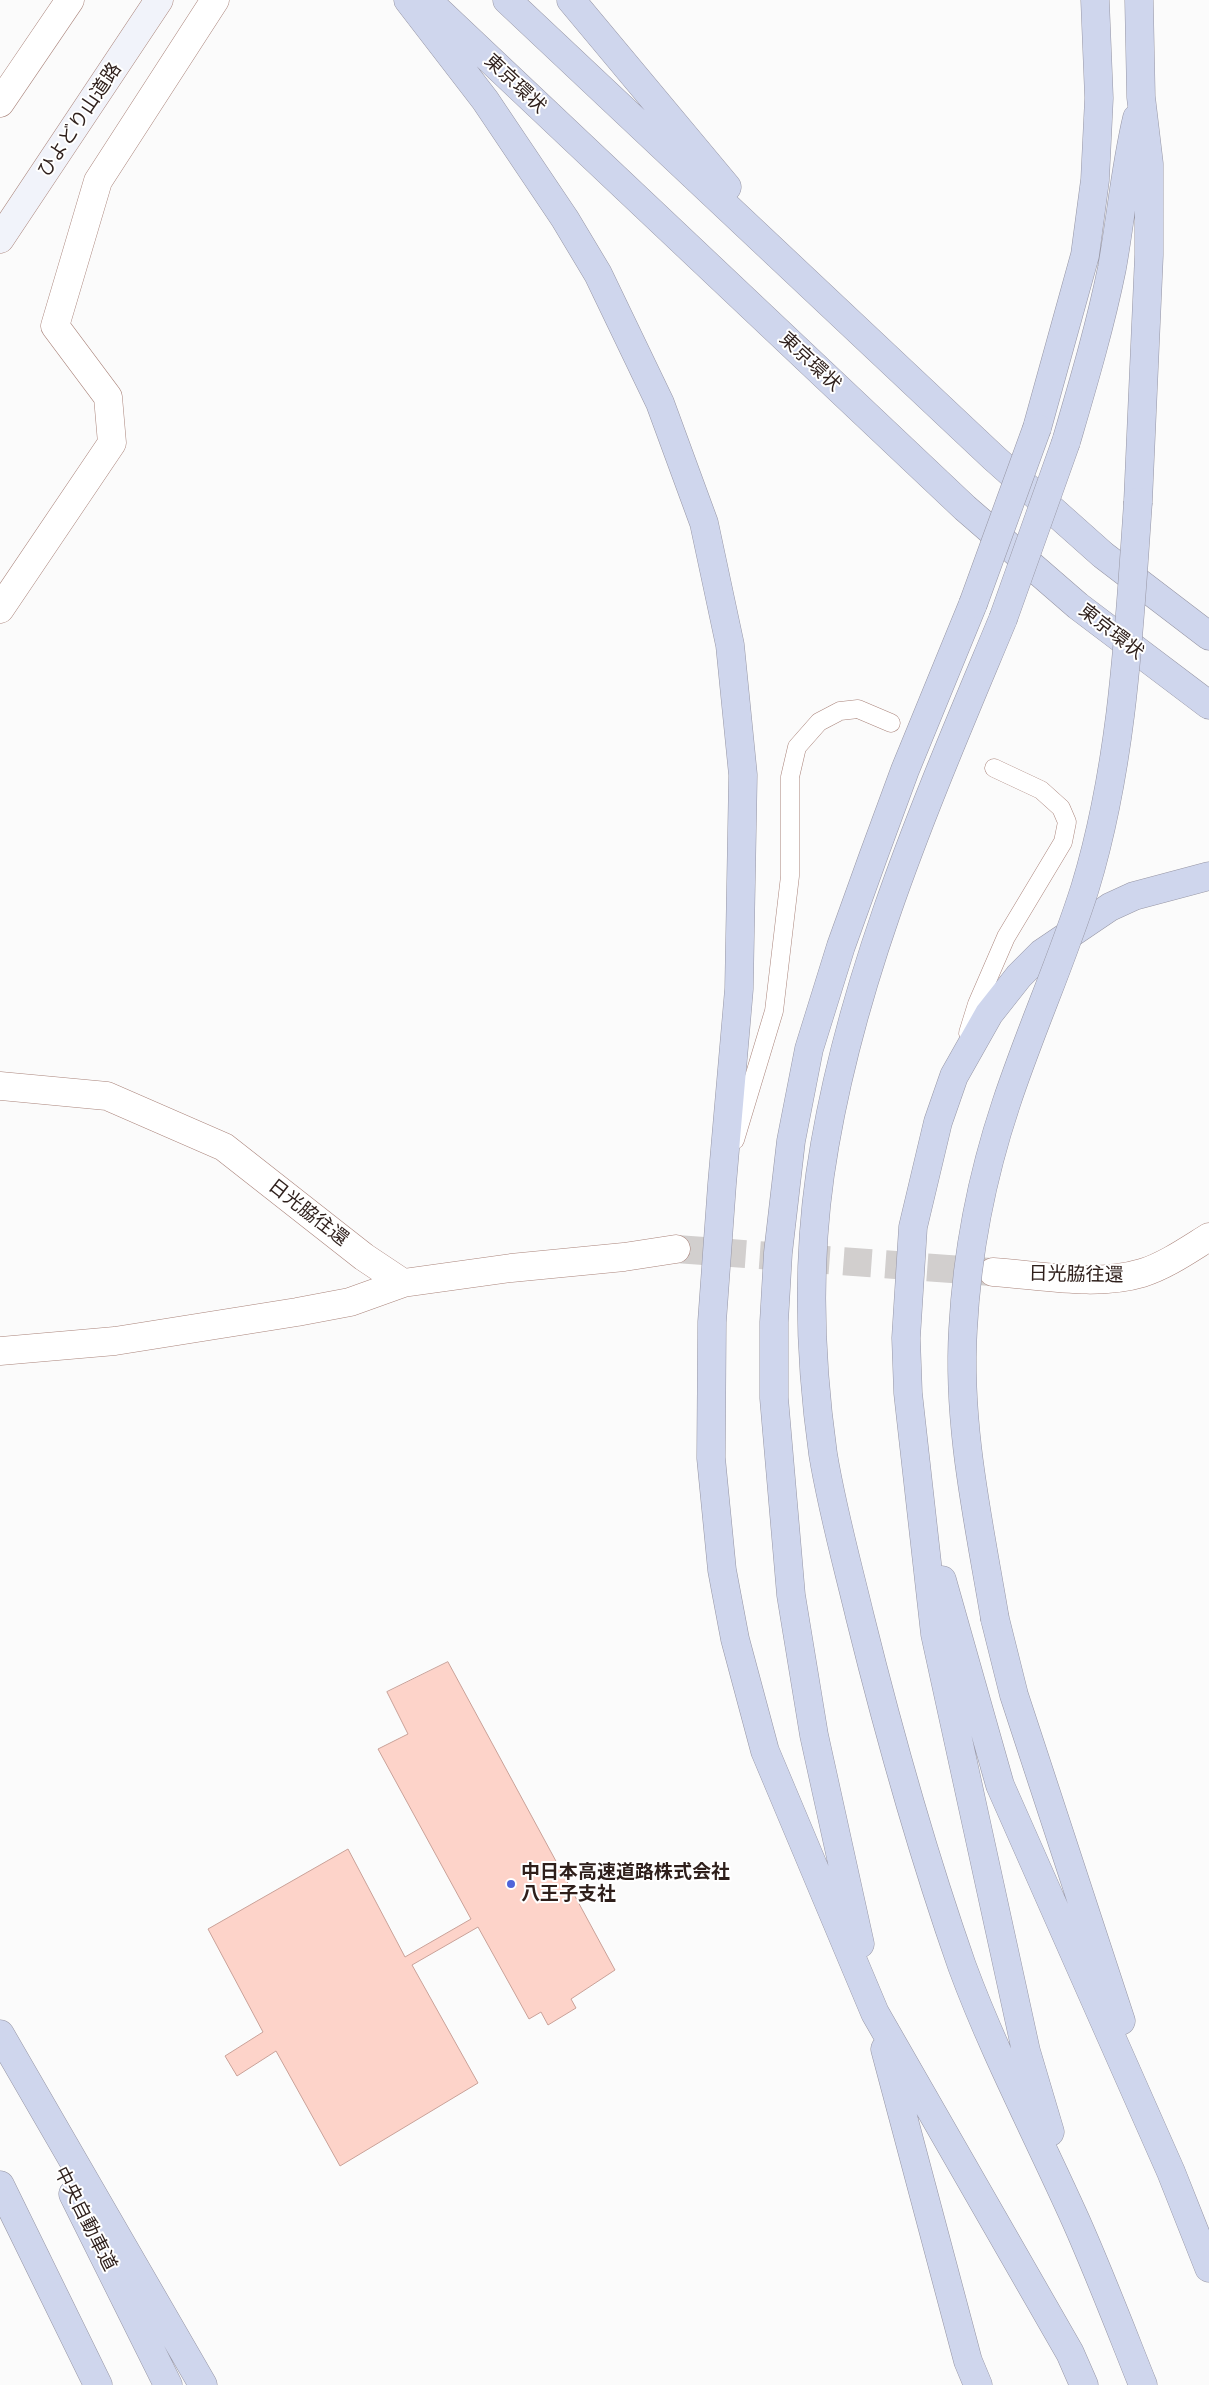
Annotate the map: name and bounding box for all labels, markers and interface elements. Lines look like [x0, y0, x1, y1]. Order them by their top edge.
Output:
street label: 東京環状 [479, 50, 551, 118]
street label: ひよどり山道路 [33, 58, 127, 182]
street label: 東京環状 [774, 328, 846, 396]
street label: 東京環状 [1074, 600, 1148, 664]
street label: 日光脇往還 [264, 1175, 352, 1251]
street label: 日光脇往還 [1028, 1263, 1124, 1287]
place label: 中日本高速道路株式会社 八王子支社 [521, 1862, 730, 1906]
marker: 中日本高速道路株式会社 八王子支社 [505, 1878, 517, 1890]
street label: 中央自動車道 [49, 2163, 121, 2275]

